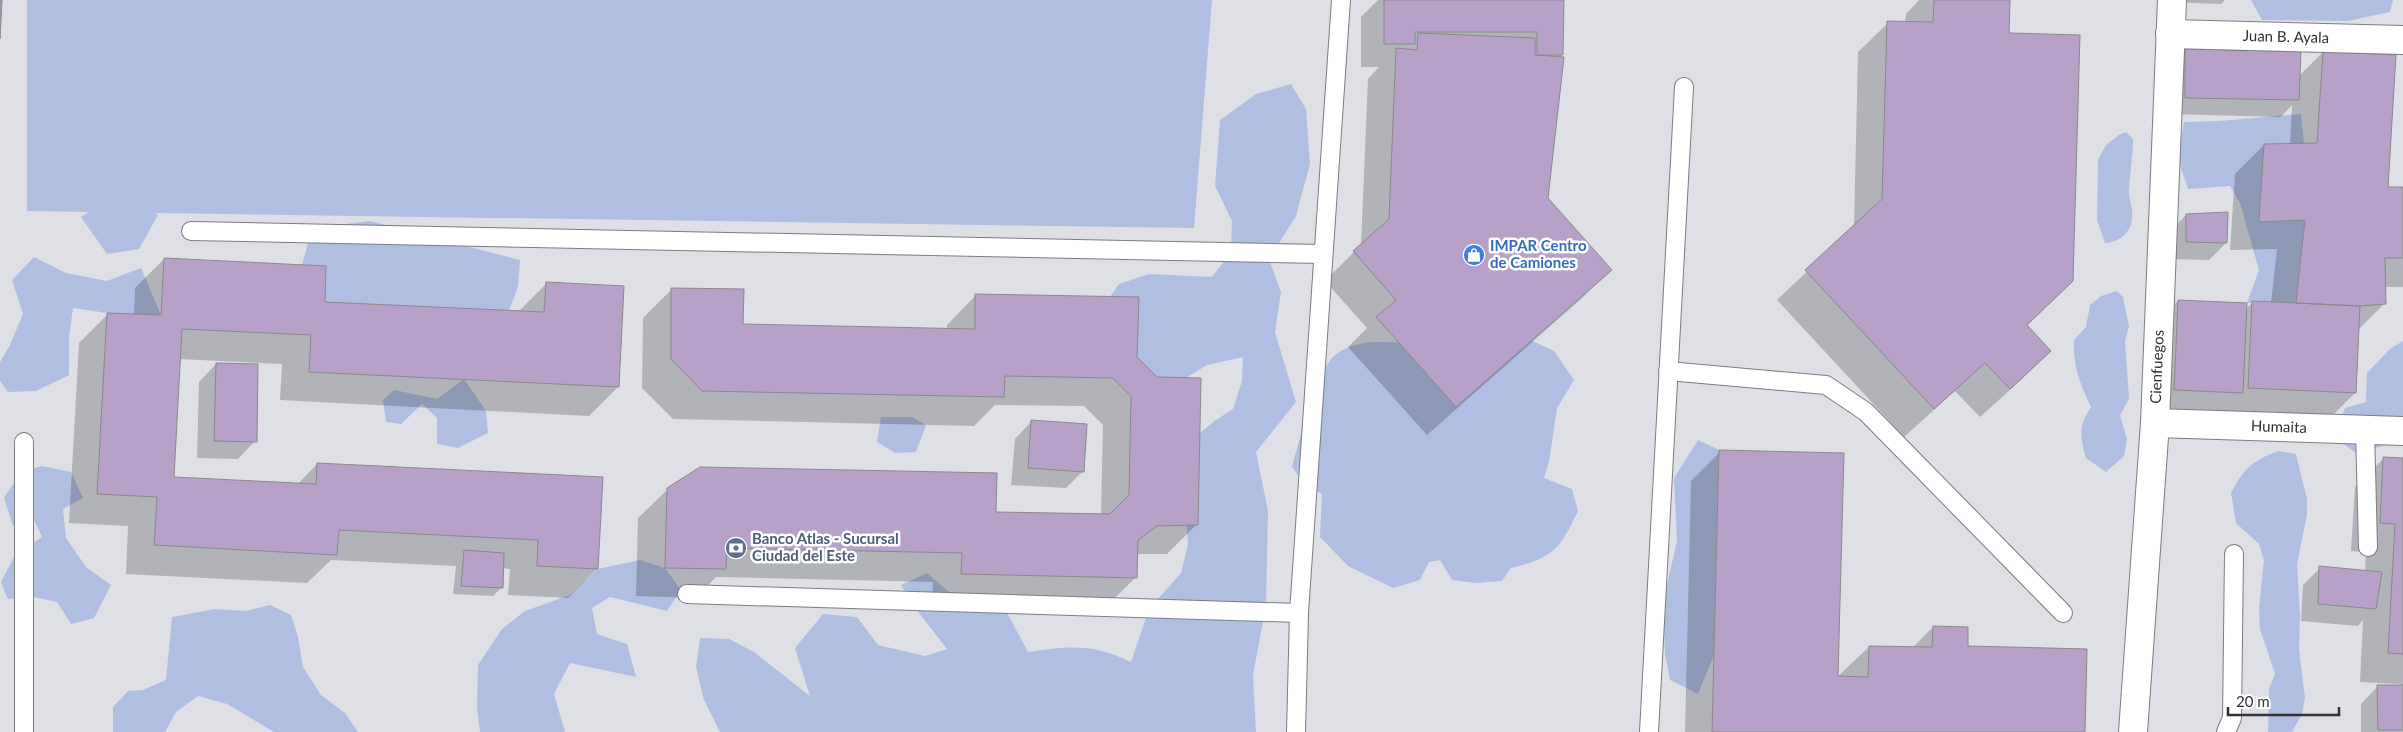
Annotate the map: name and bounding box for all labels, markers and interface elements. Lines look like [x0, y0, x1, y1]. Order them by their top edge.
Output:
street label: Juan B. Ayala [2243, 26, 2329, 46]
place label: IMPAR Centro de Camiones [1490, 236, 1587, 271]
shop icon: IMPAR Centro de Camiones [1462, 243, 1486, 267]
street label: Cienfuegos [2146, 329, 2167, 404]
street label: Humaita [2251, 416, 2307, 436]
place label: Banco Atlas - Sucursal Ciudad del Este [752, 529, 899, 564]
bank icon: Banco Atlas - Sucursal Ciudad del Este [724, 536, 748, 560]
scale bar [2228, 684, 2339, 716]
text: 20 m [2236, 692, 2270, 710]

